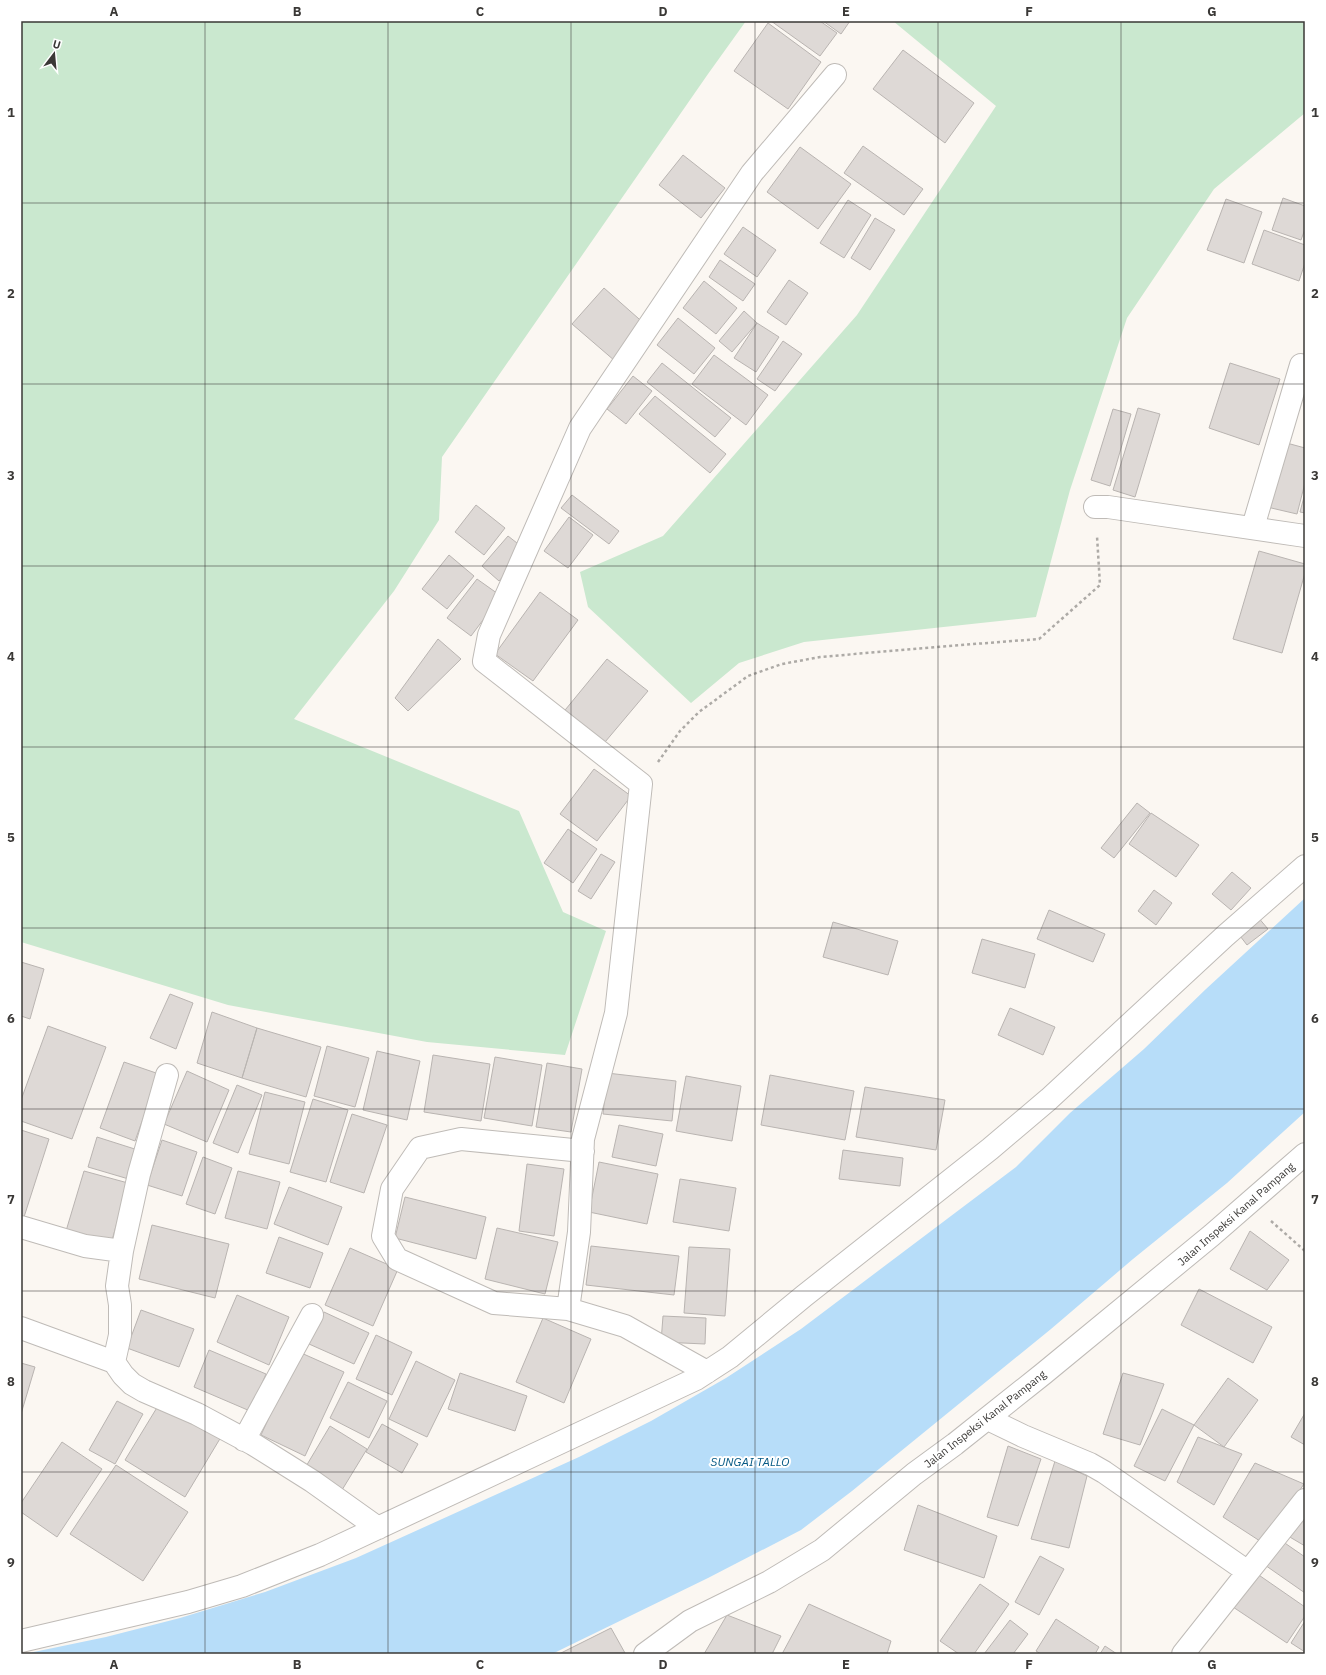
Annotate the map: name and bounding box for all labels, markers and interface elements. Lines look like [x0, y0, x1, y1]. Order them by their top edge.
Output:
text: A [110, 3, 119, 20]
text: B [293, 3, 302, 20]
text: C [476, 3, 485, 20]
text: D [658, 3, 668, 20]
text: E [842, 3, 850, 20]
text: F [1025, 3, 1033, 20]
text: G [1207, 3, 1217, 20]
north arrow [34, 34, 74, 74]
text: U [51, 37, 62, 52]
text: 1 [7, 104, 15, 121]
text: 1 [1311, 104, 1319, 121]
text: 2 [7, 285, 15, 302]
text: 2 [1311, 285, 1319, 302]
text: 3 [7, 467, 15, 484]
text: 3 [1311, 467, 1319, 484]
text: 4 [7, 648, 15, 665]
text: 4 [1311, 648, 1319, 665]
text: 5 [7, 829, 15, 846]
text: 5 [1311, 829, 1319, 846]
text: 6 [7, 1010, 15, 1027]
text: 6 [1311, 1010, 1319, 1027]
street label: Jalan Inspeksi Kanal Pampang [1175, 1159, 1298, 1269]
text: 7 [7, 1191, 15, 1208]
text: 7 [1311, 1191, 1319, 1208]
street label: Jalan Inspeksi Kanal Pampang [921, 1367, 1049, 1471]
text: 8 [7, 1373, 15, 1390]
text: 8 [1311, 1373, 1319, 1390]
water label: SUNGAI TALLO [711, 1454, 789, 1469]
text: 9 [7, 1554, 15, 1571]
text: 9 [1311, 1554, 1319, 1571]
text: A [110, 1656, 119, 1673]
text: B [293, 1656, 302, 1673]
text: C [476, 1656, 485, 1673]
text: D [658, 1656, 668, 1673]
text: E [842, 1656, 850, 1673]
text: F [1025, 1656, 1033, 1673]
text: G [1207, 1656, 1217, 1673]

